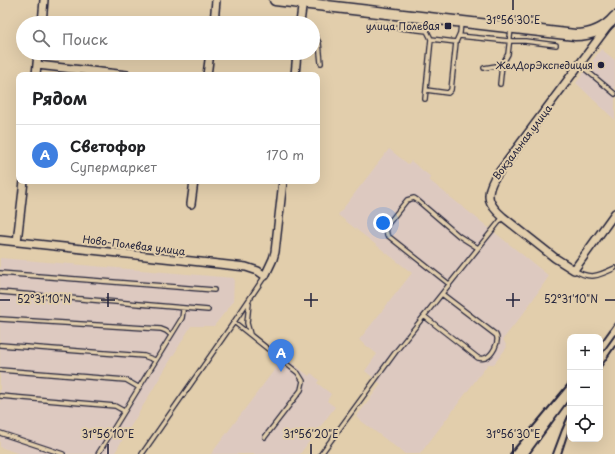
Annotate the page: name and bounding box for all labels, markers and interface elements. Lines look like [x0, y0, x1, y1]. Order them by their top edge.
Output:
text: 31°56'30"E [486, 12, 540, 27]
search box [16, 16, 320, 60]
place label: улица Полевая [366, 18, 440, 33]
marker: улица Полевая [443, 21, 453, 31]
icon: search [30, 27, 52, 49]
text: Поиск [62, 27, 108, 50]
place label: ЖелДорЭкспедиция [496, 57, 593, 72]
marker: ЖелДорЭкспедиция [596, 60, 606, 70]
text: Рядом [32, 85, 87, 111]
street label: Вокзальная улица [488, 100, 555, 182]
text: Светофор [70, 134, 146, 157]
text: A [40, 145, 50, 164]
text: 170 m [266, 145, 304, 164]
text: Супермаркет [70, 157, 157, 176]
your location [373, 213, 393, 233]
street label: Ново-Полевая улица [82, 231, 187, 258]
text: 52°31'10"N [17, 291, 71, 306]
text: 52°31'10"N [544, 291, 598, 306]
map controls [567, 334, 603, 442]
button: + [567, 334, 603, 370]
pin: A [268, 339, 294, 372]
button: − [567, 370, 603, 406]
button: locate [567, 406, 603, 442]
text: 31°56'10"E [82, 426, 134, 441]
text: 31°56'20"E [284, 426, 338, 441]
text: 31°56'30"E [486, 426, 540, 441]

